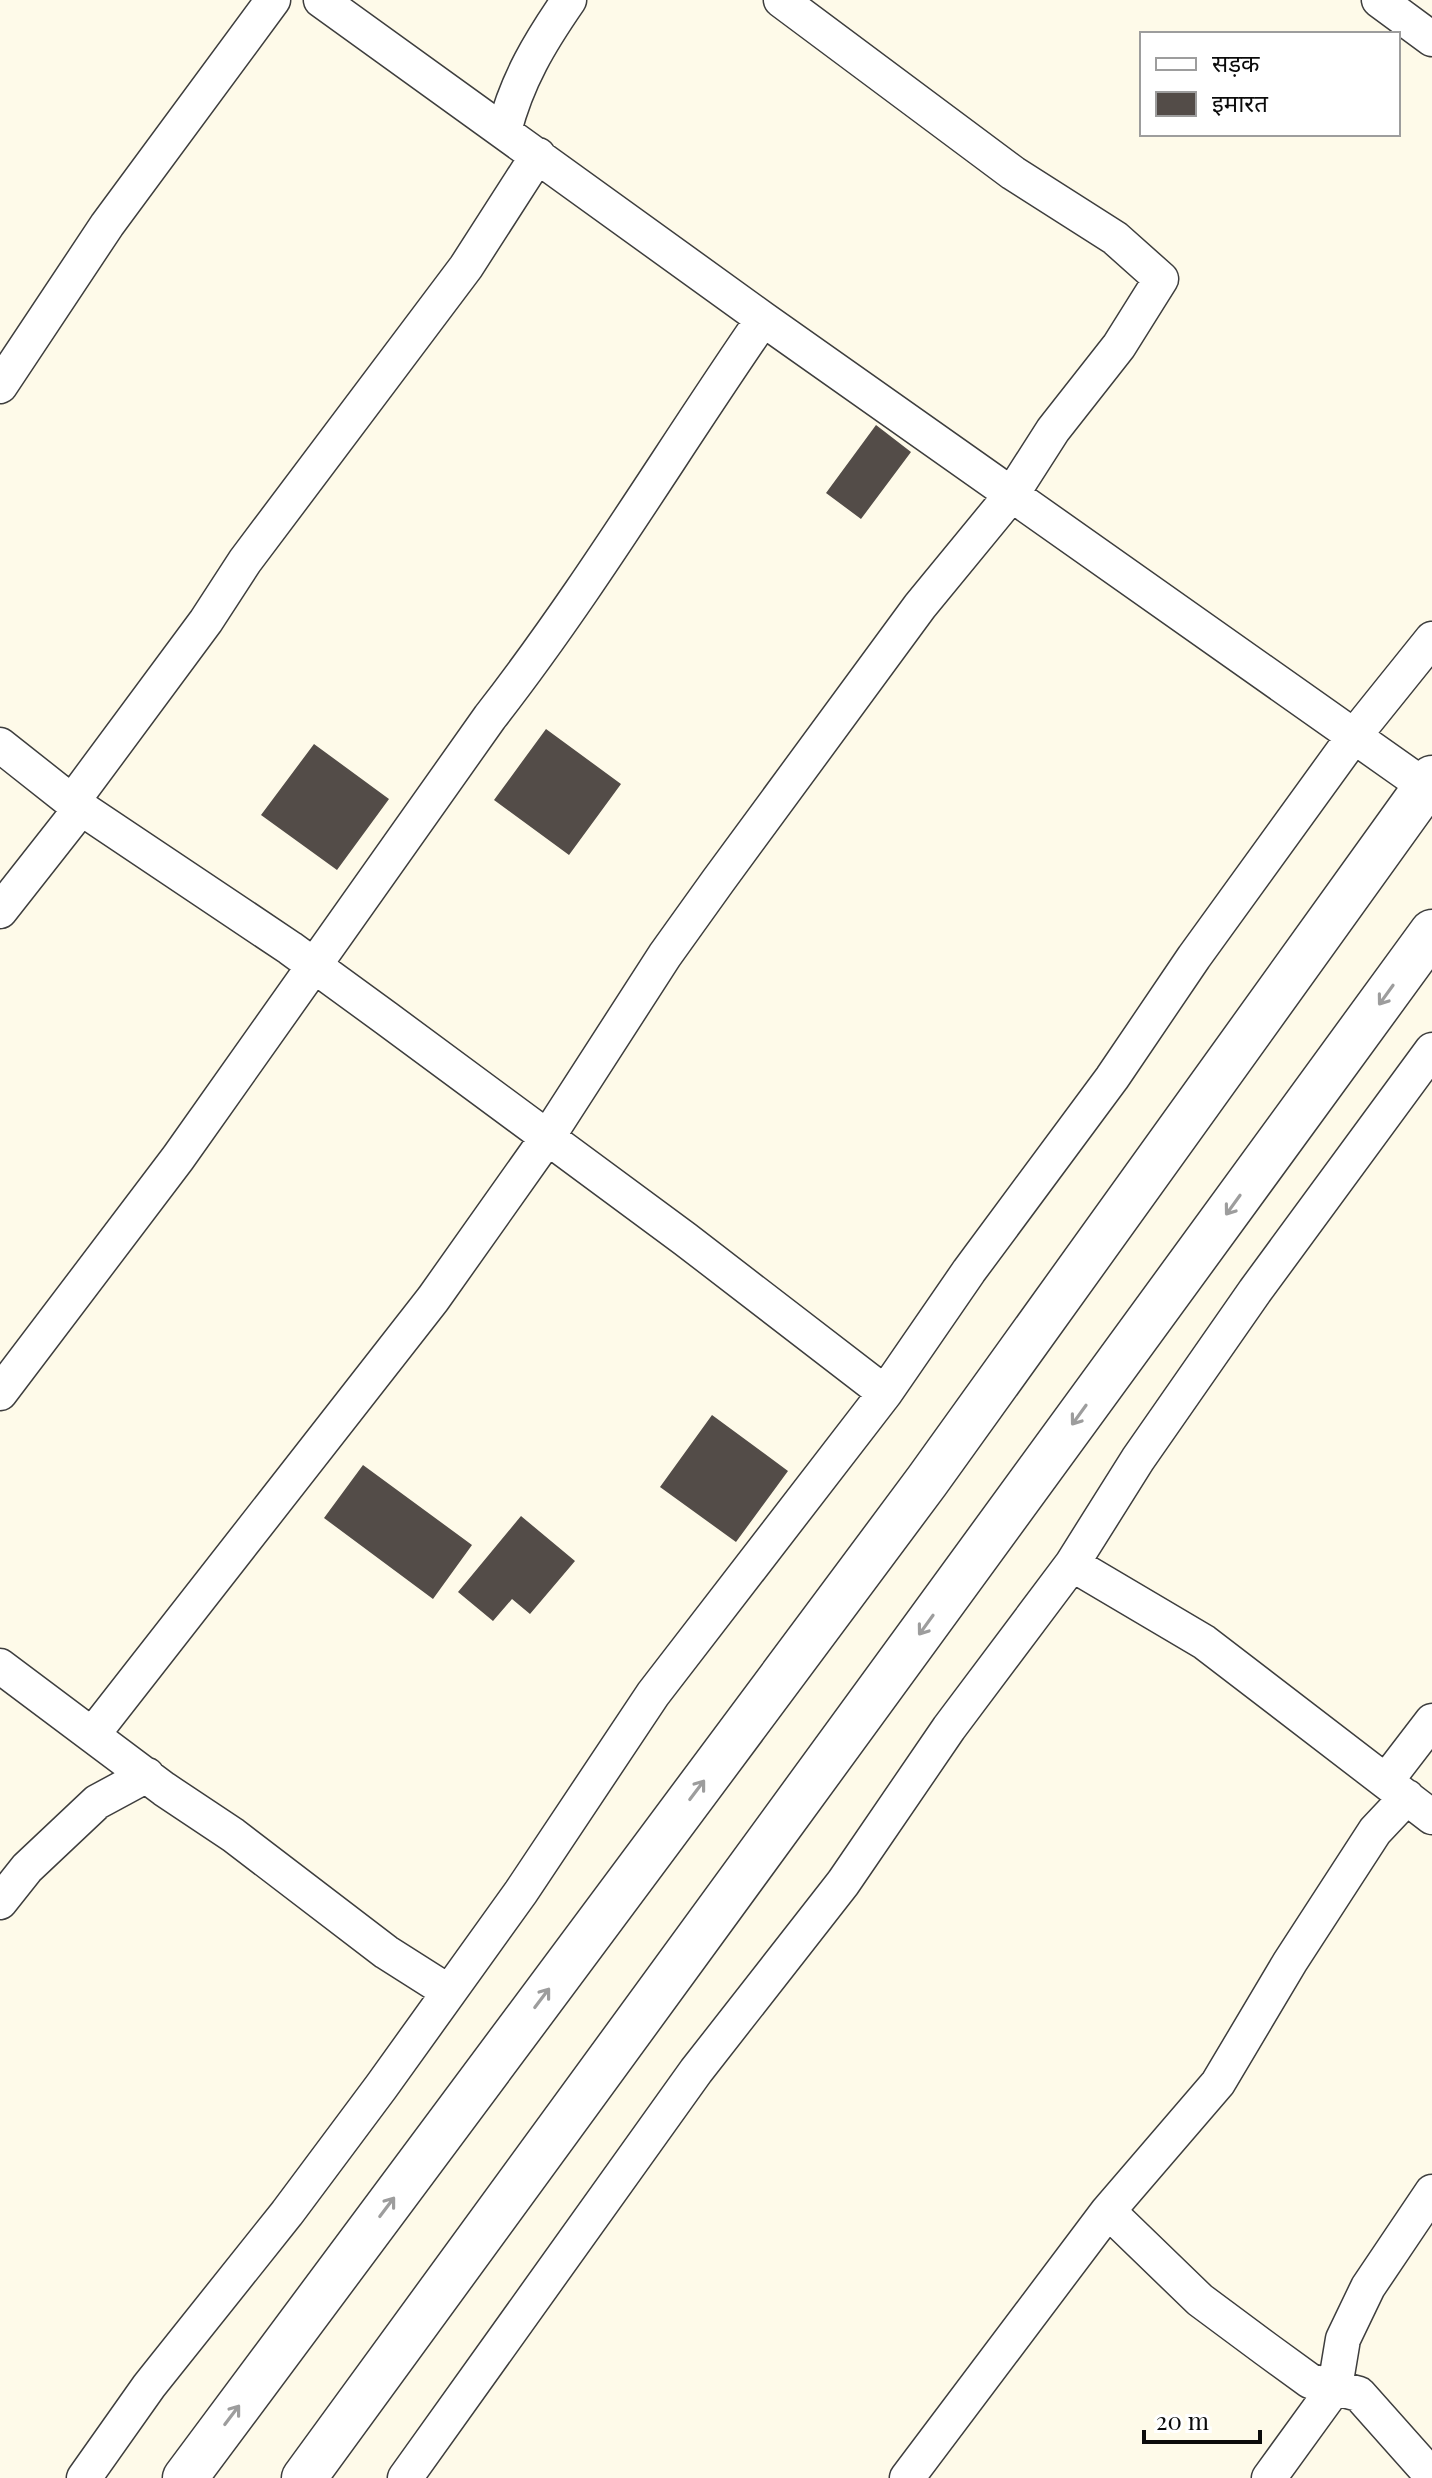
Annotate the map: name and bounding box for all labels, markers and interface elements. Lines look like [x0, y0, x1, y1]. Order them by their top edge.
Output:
legend [1140, 32, 1400, 136]
text: सड़क [1212, 46, 1260, 78]
text: इमारत [1212, 86, 1269, 118]
one-way arrow [1378, 984, 1394, 1006]
one-way arrow [1224, 1194, 1241, 1216]
one-way arrow [1071, 1404, 1088, 1426]
one-way arrow [918, 1614, 934, 1636]
one-way arrow [689, 1779, 706, 1801]
one-way arrow [534, 1988, 551, 2009]
one-way arrow [379, 2197, 396, 2218]
scale bar [1144, 2394, 1260, 2444]
text: 20 m [1156, 2404, 1209, 2436]
one-way arrow [224, 2405, 240, 2427]

